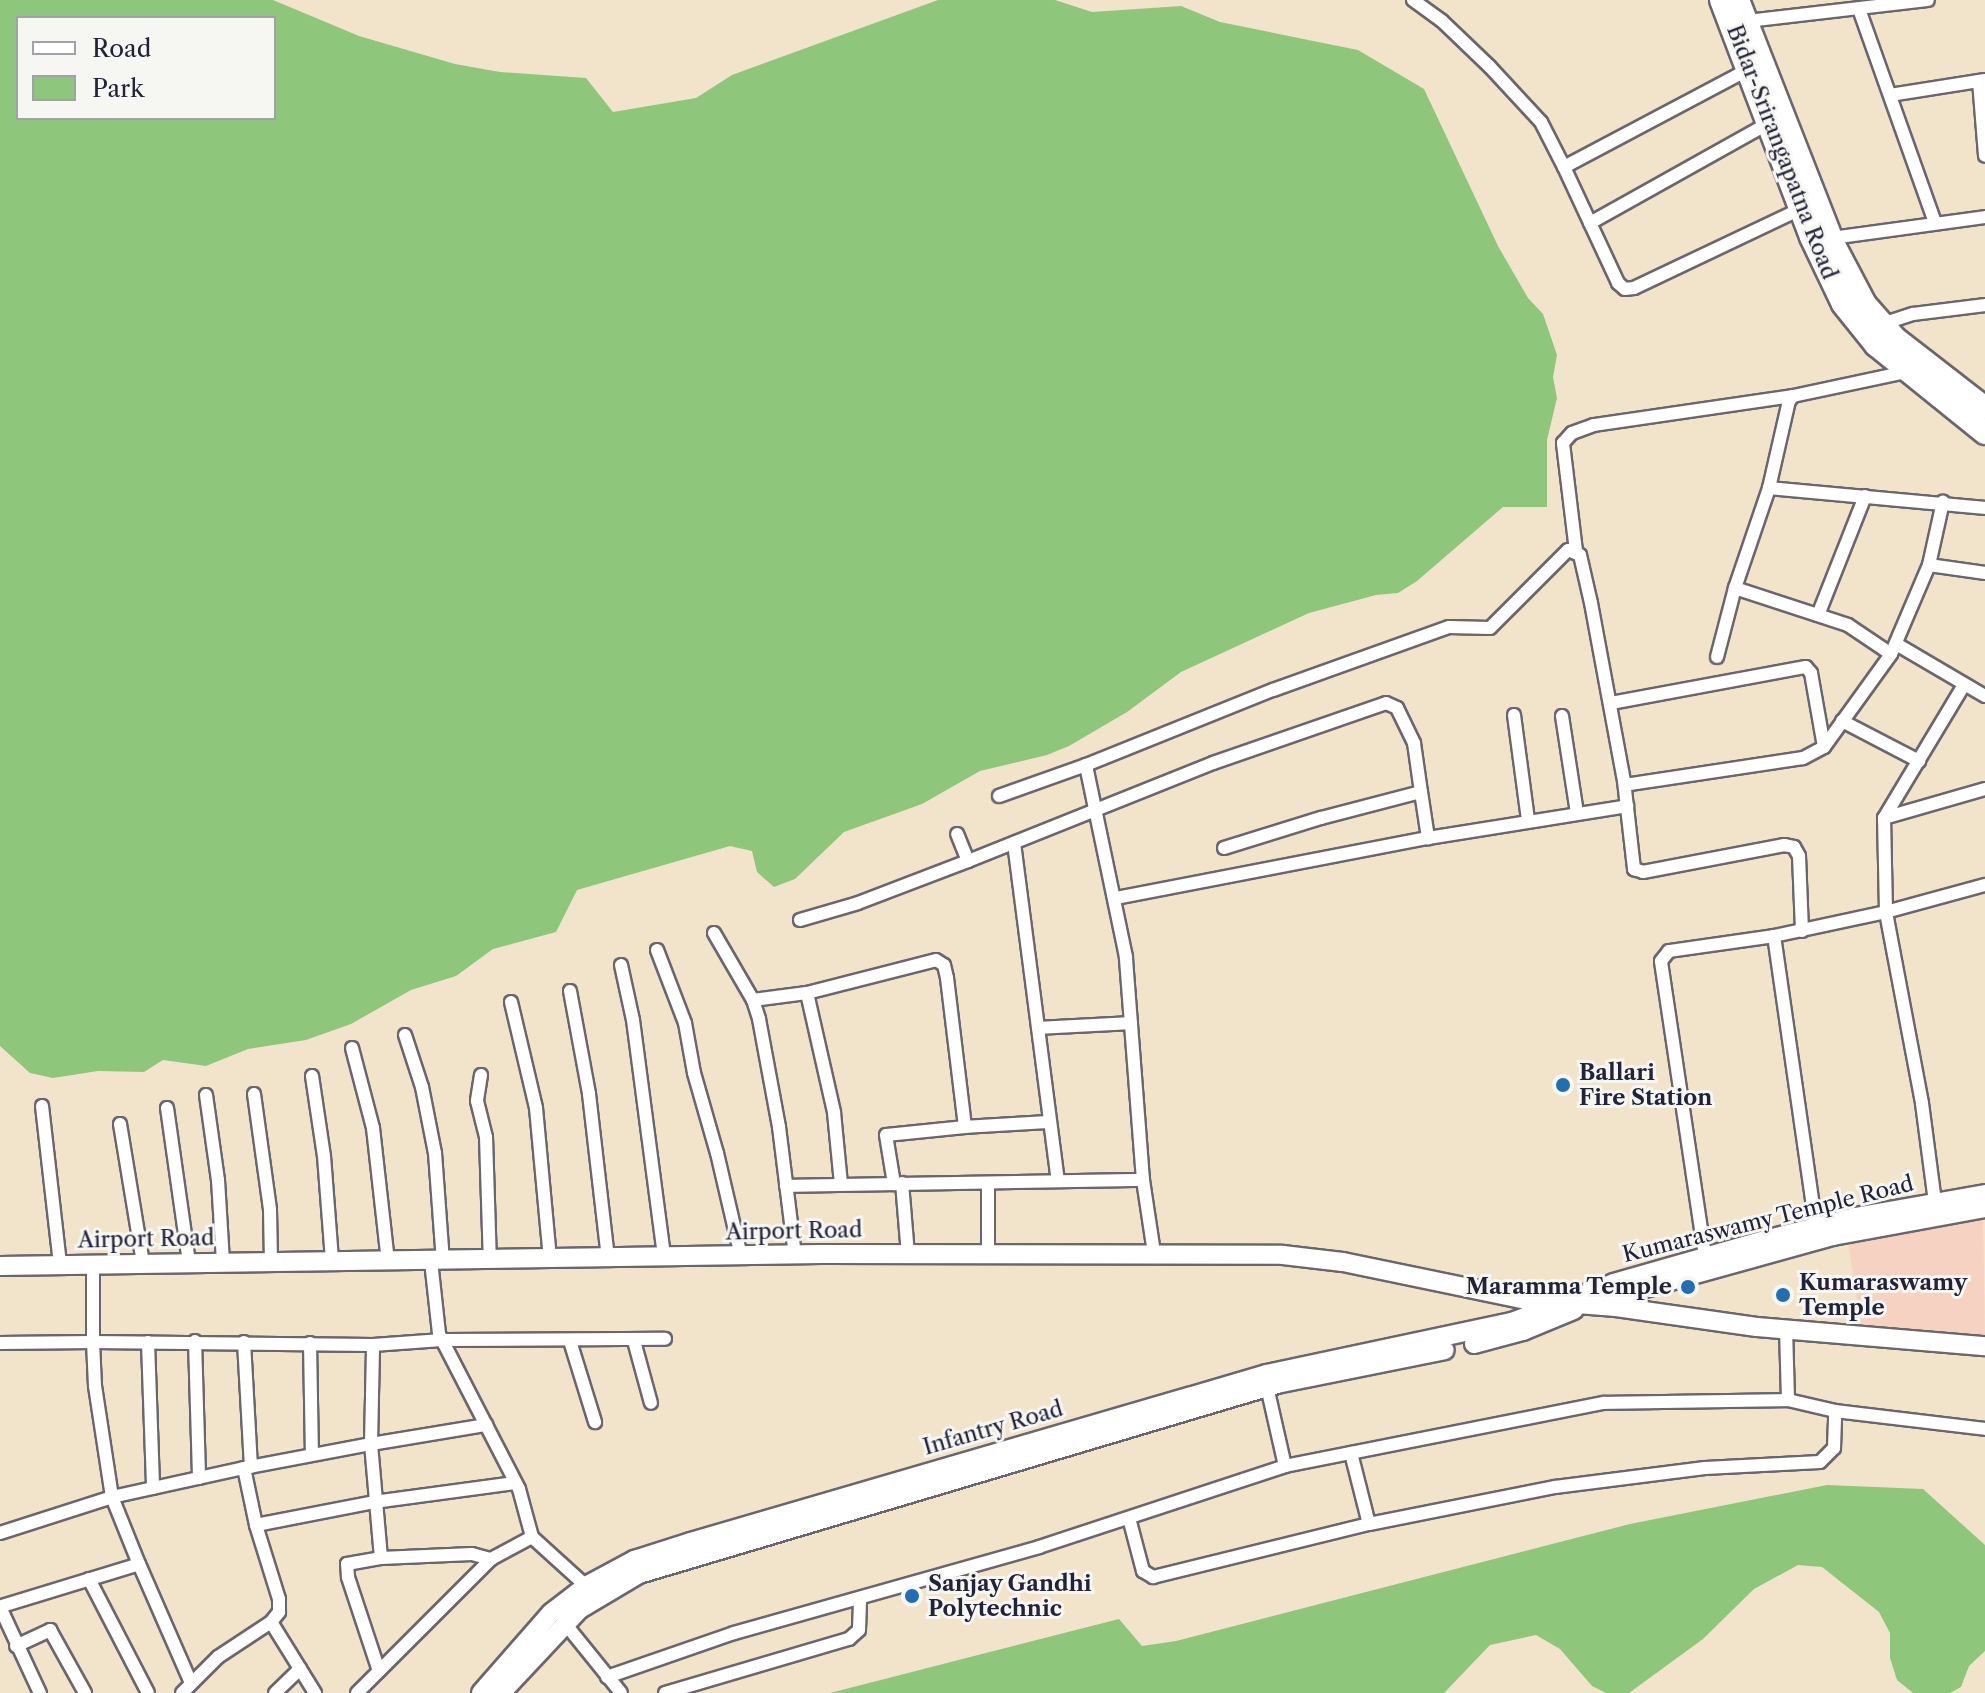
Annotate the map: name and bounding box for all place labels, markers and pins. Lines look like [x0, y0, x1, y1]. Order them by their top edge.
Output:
place label: Ballari Fire Station [1579, 1059, 1712, 1110]
marker: Ballari Fire Station [1554, 1076, 1572, 1094]
place label: Kumaraswamy Temple [1799, 1269, 1967, 1320]
place label: Maramma Temple [1465, 1274, 1672, 1300]
marker: Maramma Temple [1679, 1278, 1697, 1296]
marker: Kumaraswamy Temple [1774, 1286, 1792, 1304]
place label: Sanjay Gandhi Polytechnic [928, 1570, 1092, 1622]
marker: Sanjay Gandhi Polytechnic [903, 1587, 921, 1605]

